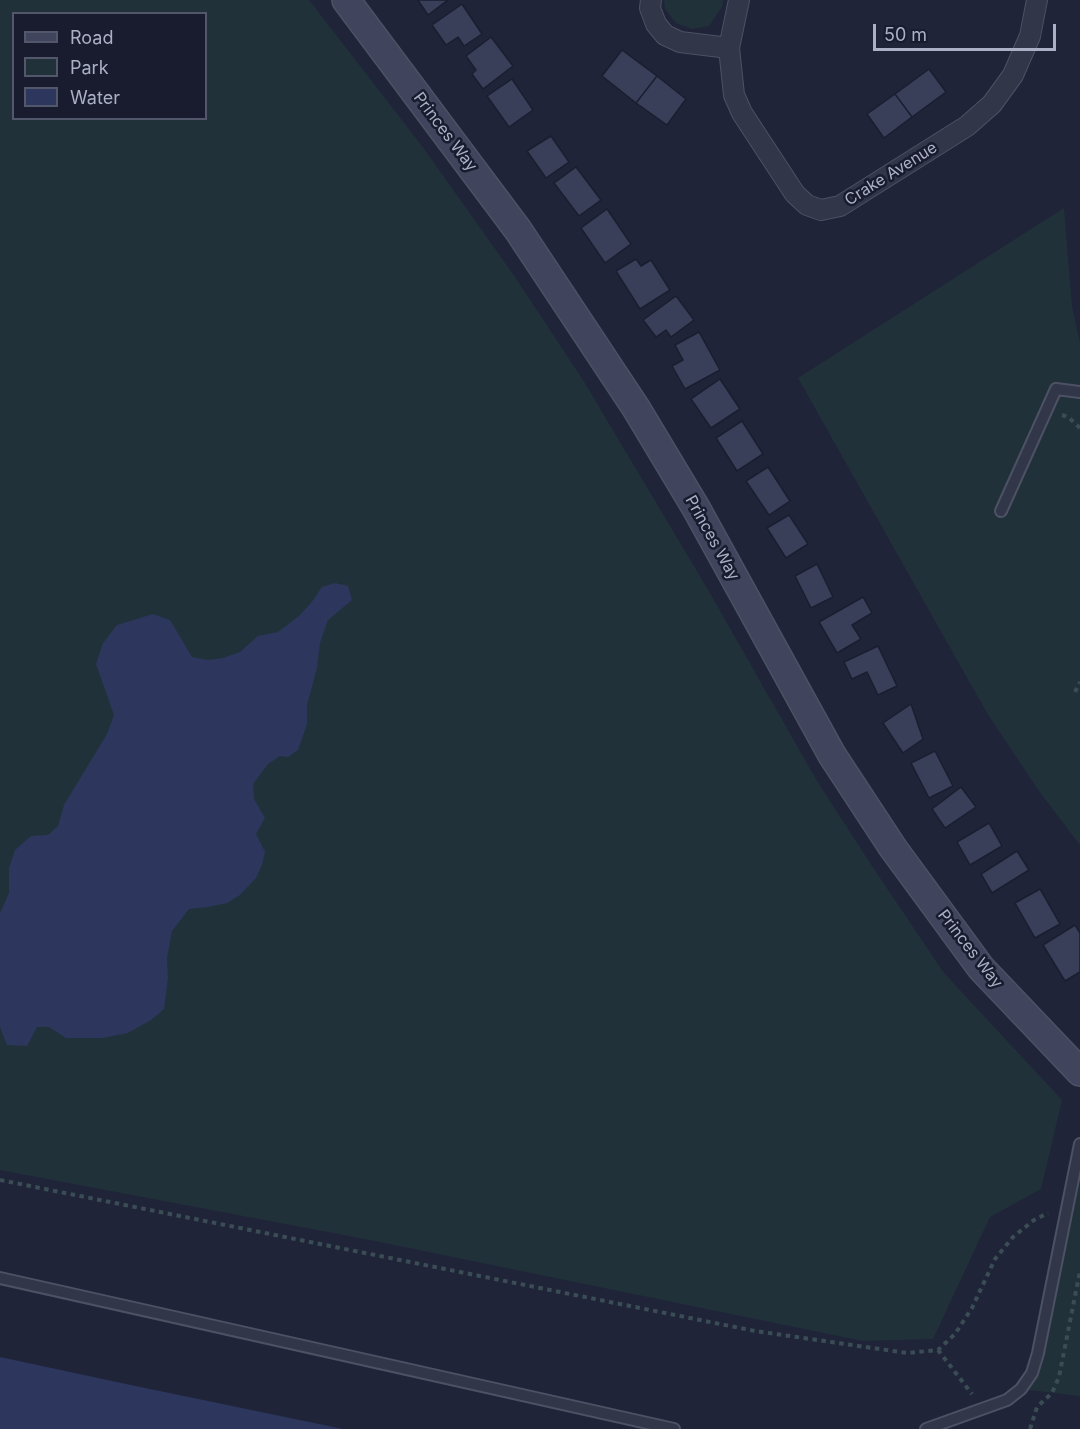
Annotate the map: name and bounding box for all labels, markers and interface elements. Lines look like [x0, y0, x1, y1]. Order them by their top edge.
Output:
legend [12, 12, 207, 120]
scale bar [876, 12, 1059, 50]
text: 50 m [884, 24, 927, 45]
text: Road [70, 27, 113, 48]
text: Park [70, 57, 109, 78]
text: Water [70, 87, 120, 108]
street label: Princes Way [409, 89, 481, 175]
street label: Crake Avenue [841, 138, 941, 210]
street label: Princes Way [681, 492, 743, 584]
street label: Princes Way [934, 906, 1006, 992]

